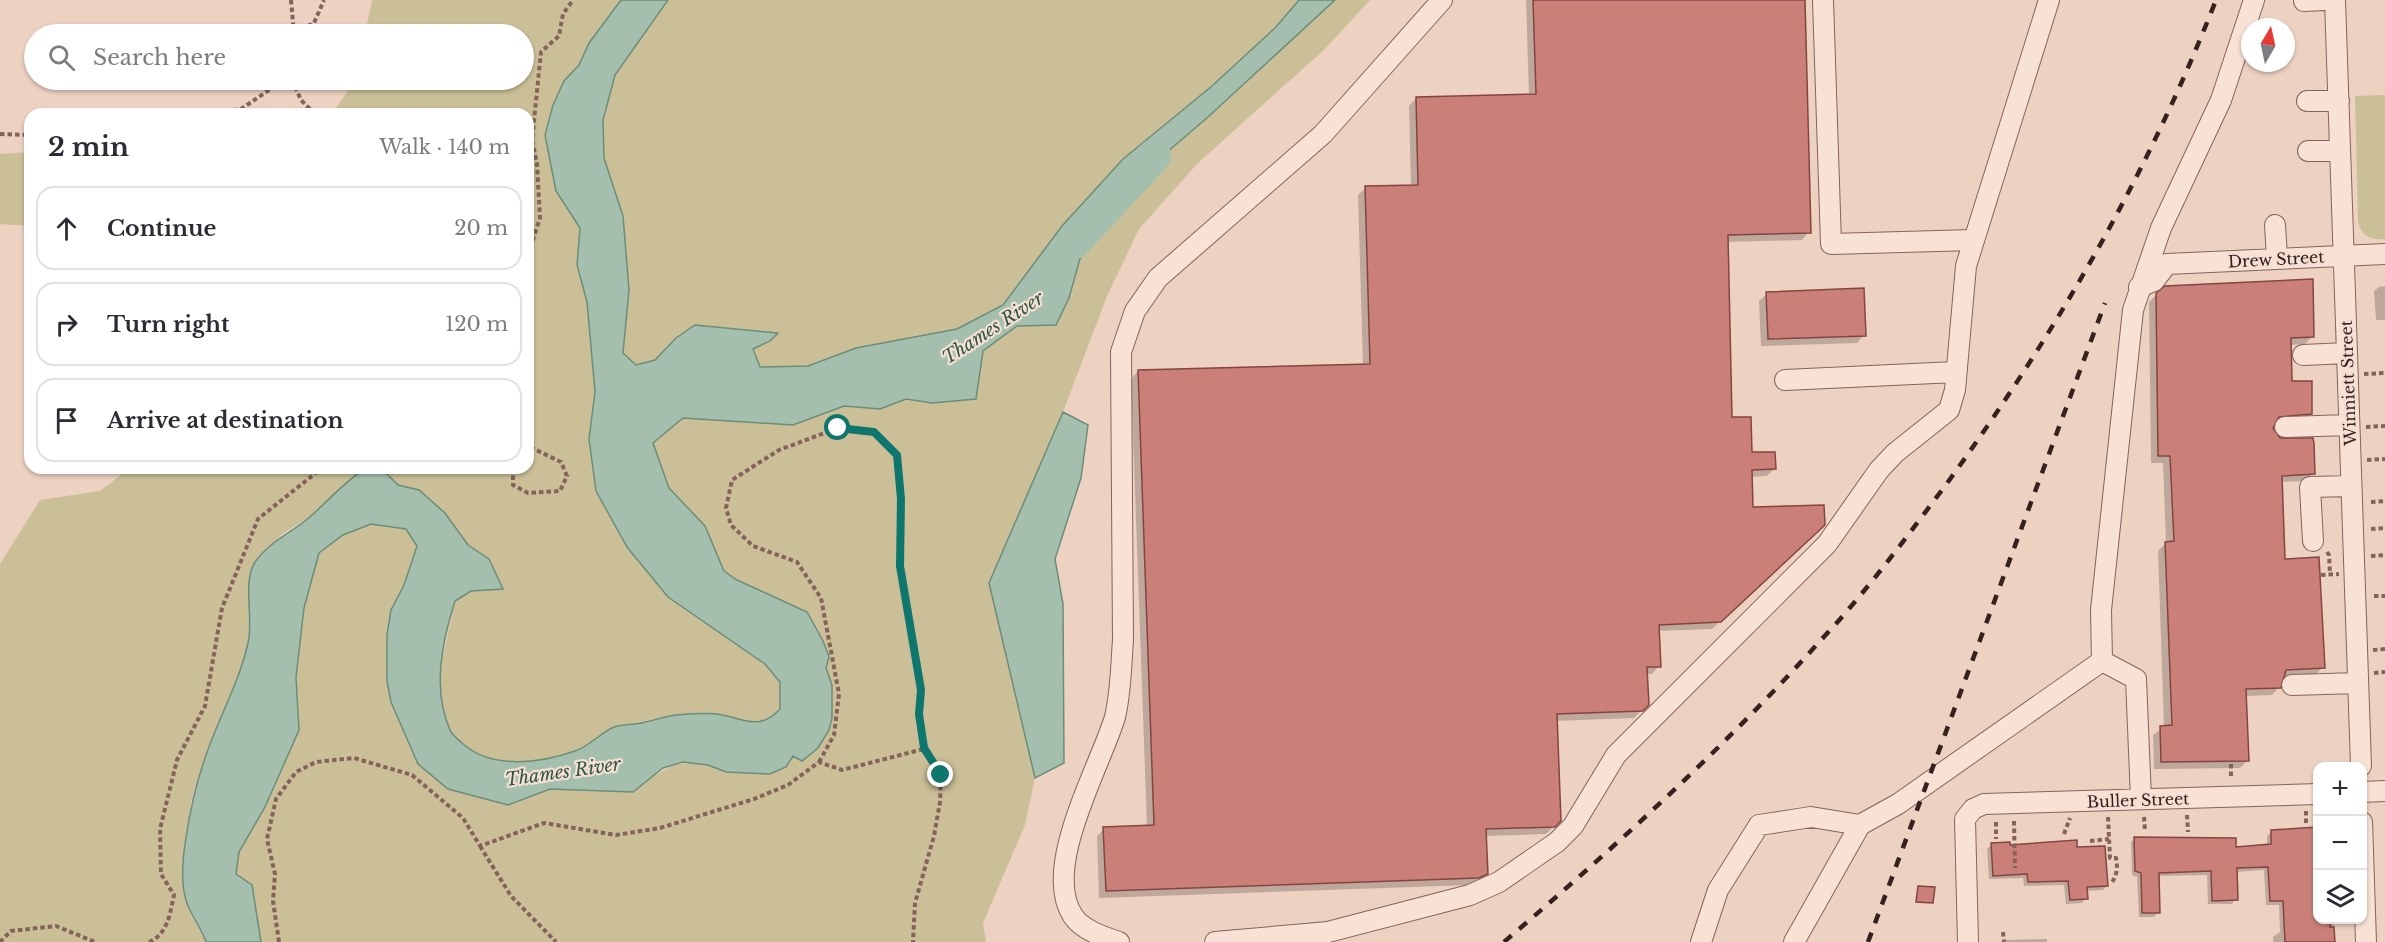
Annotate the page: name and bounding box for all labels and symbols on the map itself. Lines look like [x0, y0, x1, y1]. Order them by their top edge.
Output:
north arrow [2241, 18, 2295, 72]
street label: Drew Street [2227, 246, 2325, 272]
water label: Thames River [938, 287, 1048, 369]
street label: Winniett Street [2336, 320, 2360, 447]
route start [824, 414, 850, 440]
water label: Thames River [504, 753, 623, 791]
route end [927, 761, 953, 787]
street label: Buller Street [2086, 788, 2190, 812]

